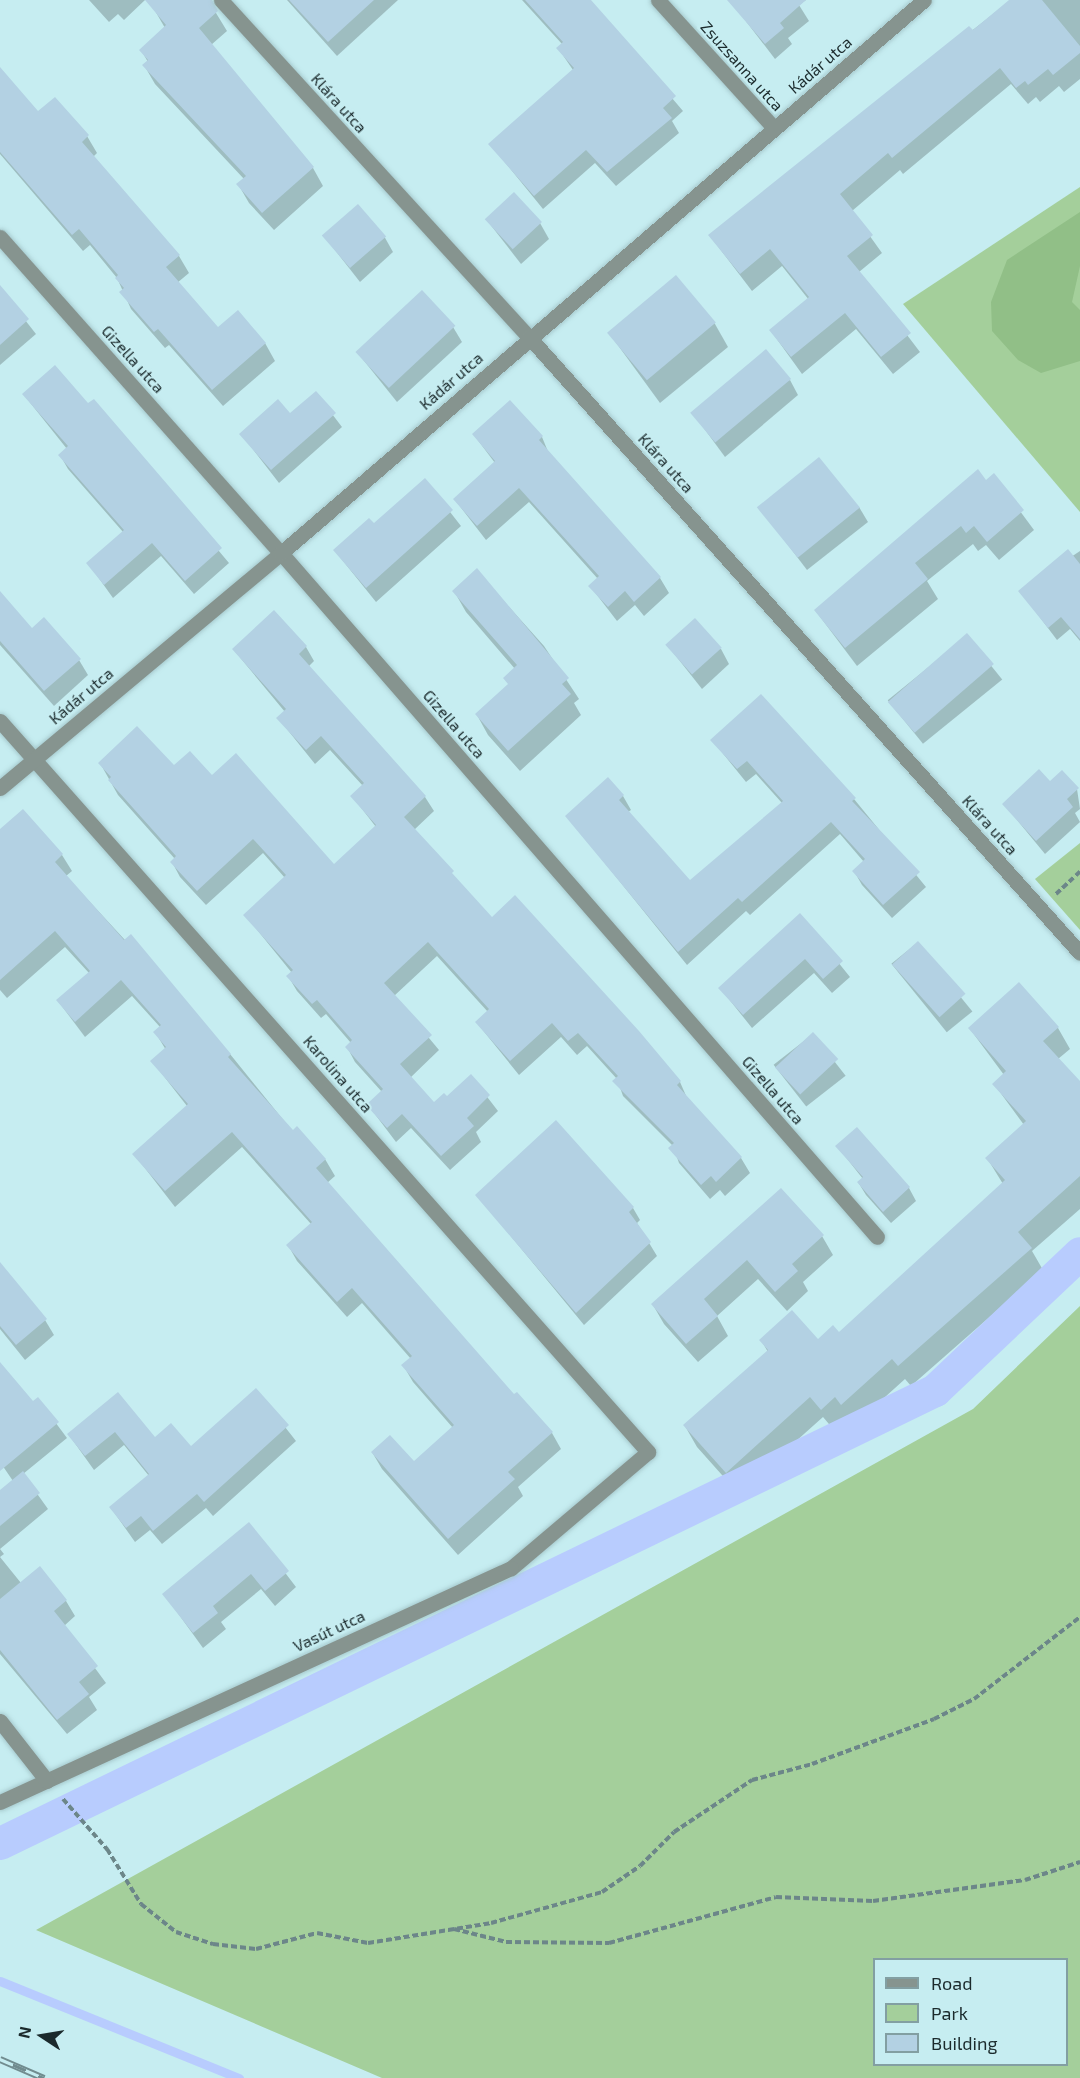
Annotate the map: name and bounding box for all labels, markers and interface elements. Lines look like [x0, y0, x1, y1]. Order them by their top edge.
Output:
street label: Zsuzsanna utca [697, 17, 787, 115]
street label: Kádár utca [784, 32, 856, 98]
street label: Klára utca [307, 69, 371, 137]
street label: Gizella utca [98, 321, 168, 397]
street label: Kádár utca [415, 348, 487, 414]
street label: Klára utca [634, 429, 698, 497]
street label: Kádár utca [45, 664, 117, 728]
street label: Gizella utca [419, 686, 489, 762]
street label: Klára utca [958, 791, 1022, 859]
street label: Karolina utca [299, 1032, 377, 1116]
street label: Gizella utca [738, 1052, 808, 1128]
street label: Vasút utca [290, 1606, 368, 1656]
legend [873, 1958, 1068, 2066]
text: Road [931, 1972, 972, 1994]
text: Park [931, 2002, 968, 2024]
north arrow [12, 2006, 72, 2066]
text: N [13, 2025, 34, 2040]
text: Building [931, 2032, 998, 2054]

